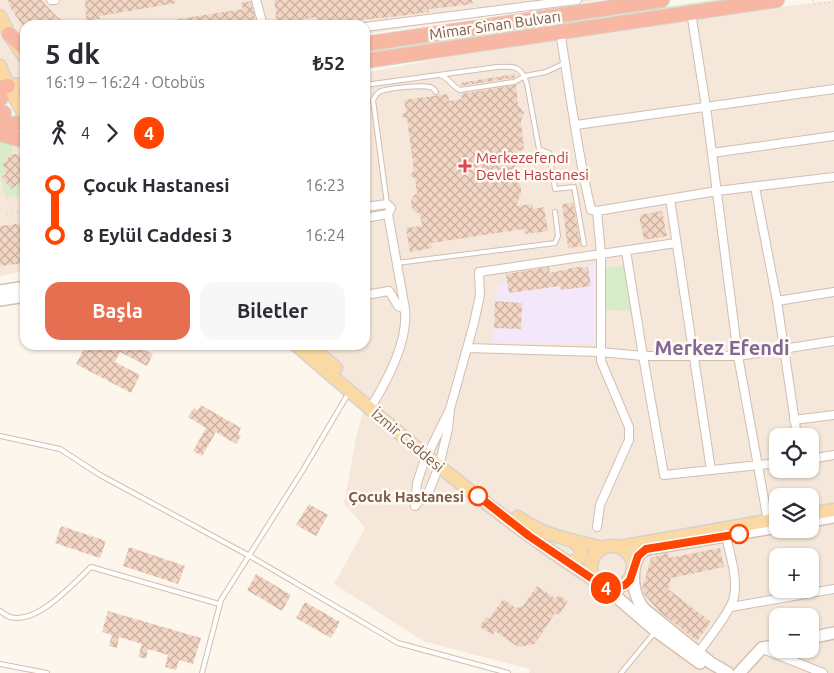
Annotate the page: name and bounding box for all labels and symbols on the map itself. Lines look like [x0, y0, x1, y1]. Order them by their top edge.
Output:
street label: Mimar Sinan Bulvarı [428, 7, 562, 43]
place label: Merkezefendi Devlet Hastanesi [476, 149, 589, 183]
marker: Merkezefendi Devlet Hastanesi [458, 159, 472, 173]
district label: Merkez Efendi [655, 336, 789, 359]
street label: İzmir Caddesi [368, 405, 448, 475]
marker: Çocuk Hastanesi [468, 486, 488, 506]
place label: Çocuk Hastanesi [348, 488, 464, 506]
unlabelled marker [729, 524, 749, 544]
line badge: 4 [590, 572, 622, 604]

